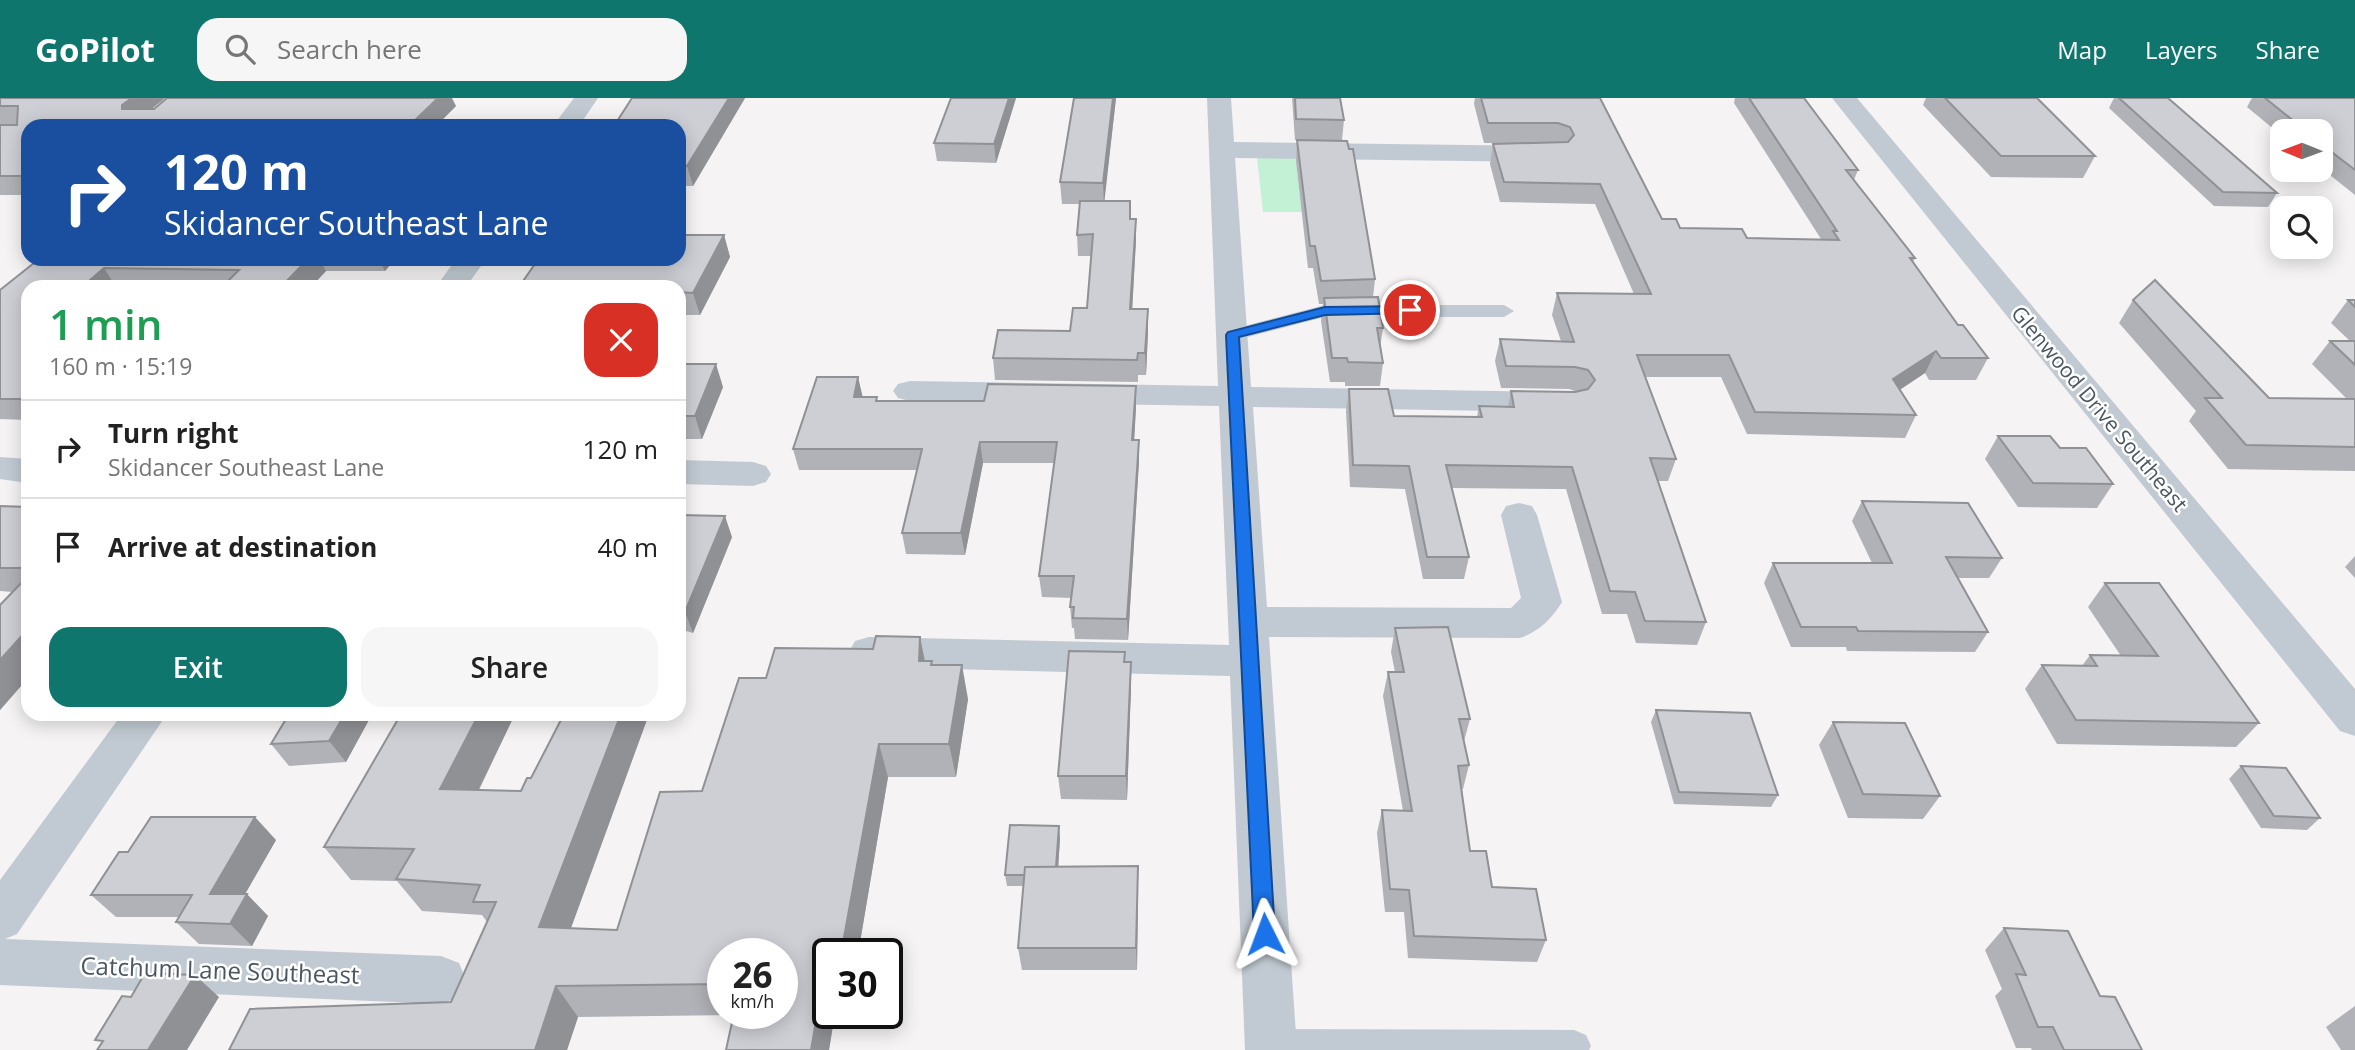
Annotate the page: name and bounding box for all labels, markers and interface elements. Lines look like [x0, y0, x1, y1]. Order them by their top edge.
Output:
search box [197, 18, 687, 81]
text: GoPilot [35, 27, 155, 72]
icon: search [221, 30, 259, 68]
text: Search here [277, 31, 422, 67]
text: Map [2057, 33, 2107, 66]
text: Layers [2145, 33, 2218, 66]
text: Share [2256, 33, 2320, 66]
north arrow [2270, 119, 2333, 182]
map controls [2270, 119, 2333, 259]
text: 120 m [164, 138, 309, 204]
icon: right [49, 147, 140, 238]
button: search [2270, 196, 2333, 259]
text: Skidancer Southeast Lane [164, 201, 548, 244]
pin [1380, 280, 1440, 340]
icon: arrive [1391, 291, 1429, 329]
text: 1 min [49, 295, 162, 352]
street label: Glenwood Drive Southeast [2005, 300, 2194, 517]
button: close [584, 303, 658, 377]
text: 160 m · 15:19 [49, 350, 192, 382]
text: Turn right [108, 415, 239, 451]
icon: right [49, 430, 87, 468]
text: 120 m [583, 431, 658, 467]
text: Skidancer Southeast Lane [108, 451, 384, 483]
icon: arrive [49, 528, 87, 566]
text: Arrive at destination [108, 529, 377, 565]
text: 40 m [597, 529, 658, 565]
button: Exit [49, 627, 347, 707]
button: Share [361, 627, 658, 707]
position arrow [1228, 897, 1302, 971]
speed limit sign: 30 [812, 938, 903, 1029]
street label: Catchum Lane Southeast [80, 948, 360, 991]
text: 26 [732, 951, 773, 998]
text: km/h [731, 989, 774, 1013]

